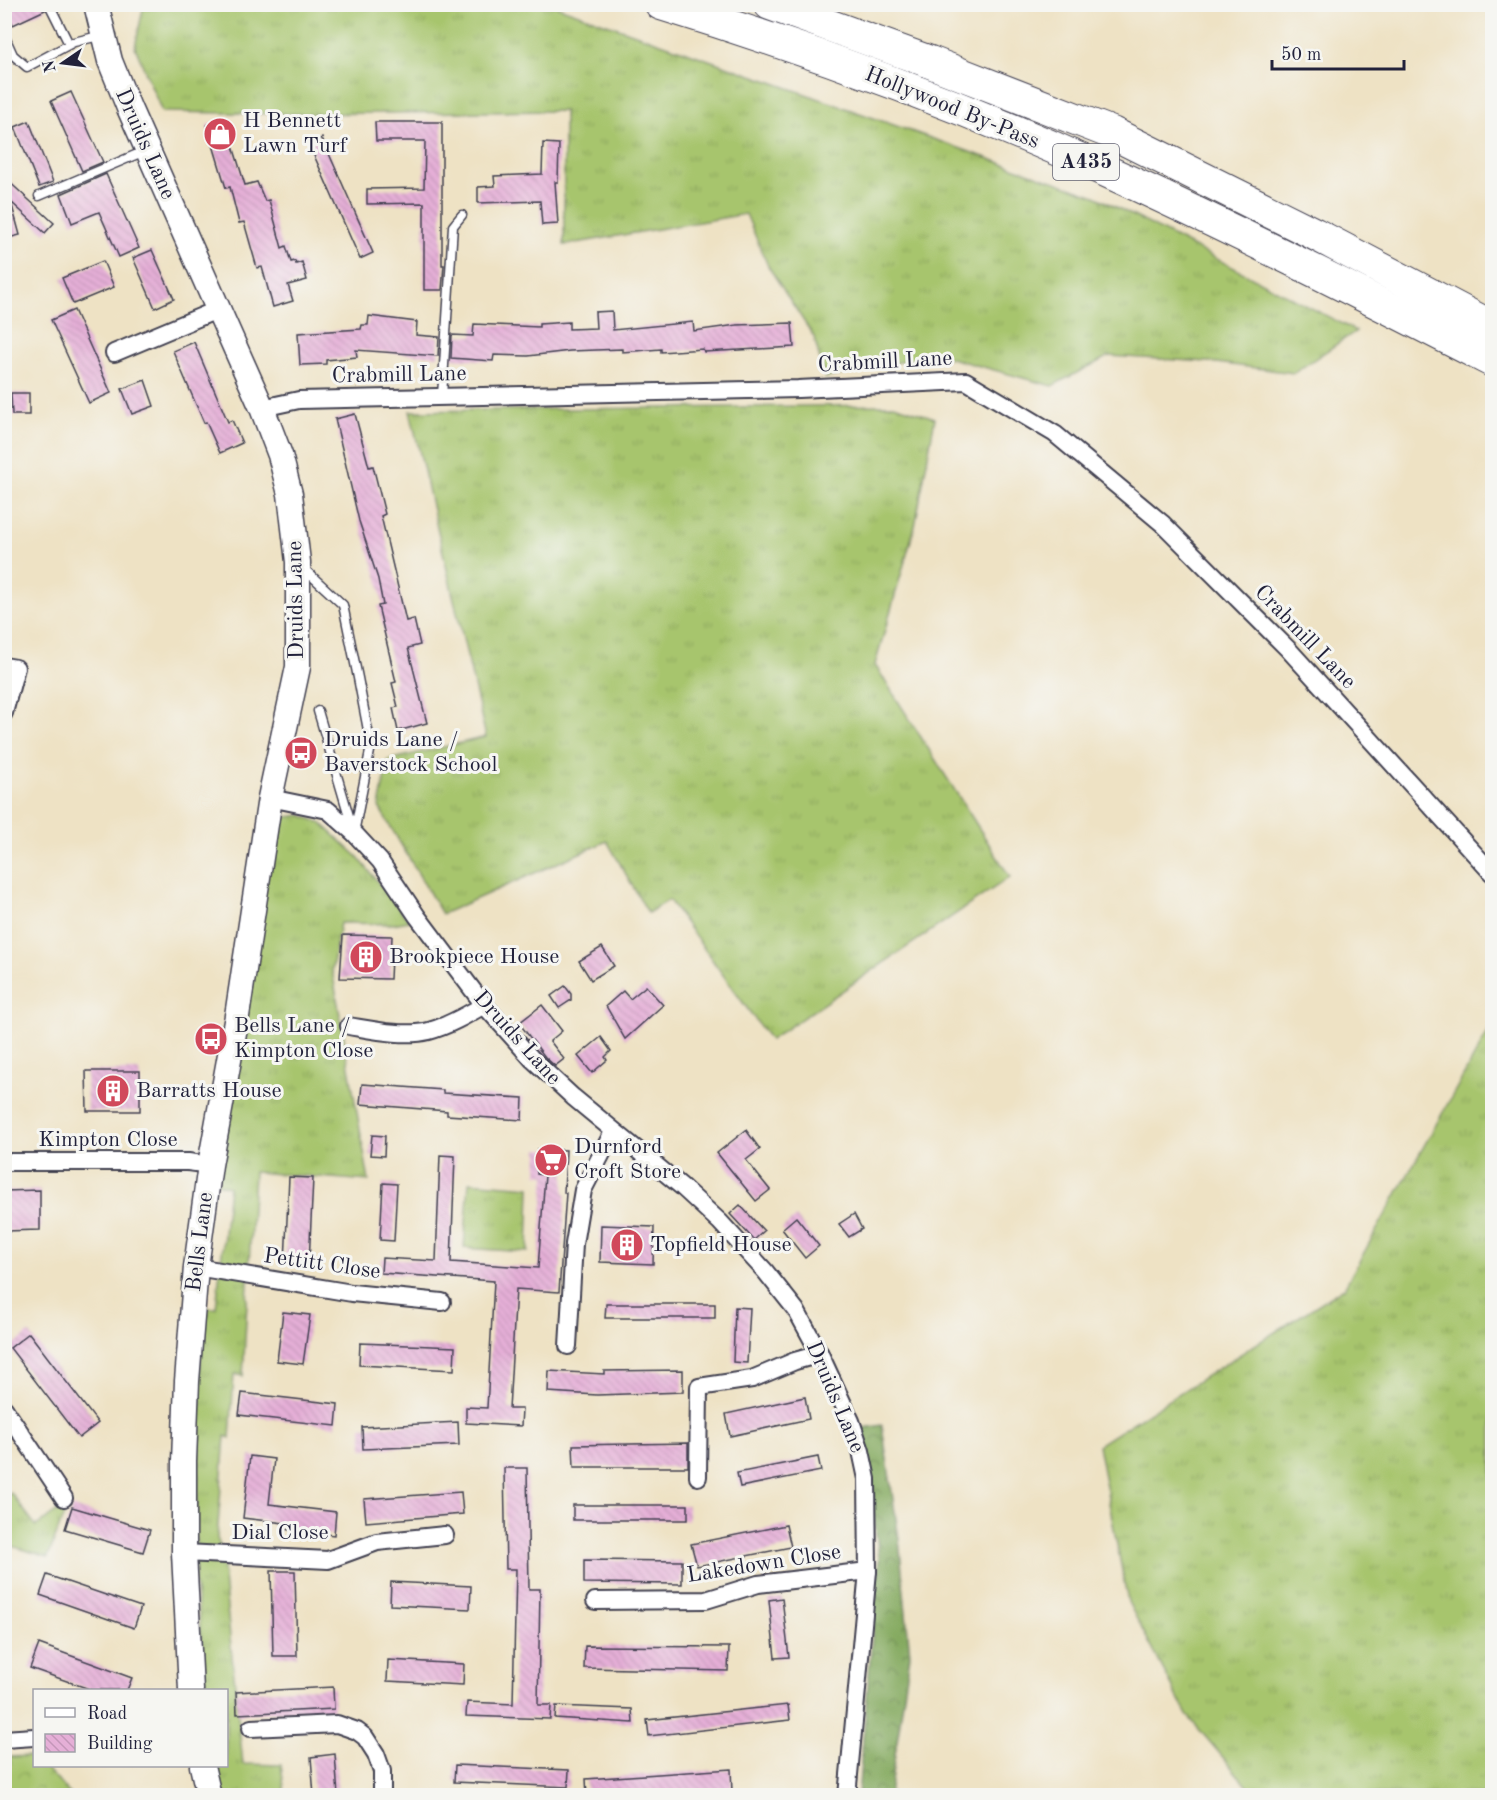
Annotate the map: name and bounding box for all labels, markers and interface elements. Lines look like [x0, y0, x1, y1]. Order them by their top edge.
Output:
north arrow [33, 33, 93, 93]
scale bar [1272, 33, 1404, 71]
text: 50 m [1281, 46, 1321, 64]
text: N [41, 58, 60, 74]
street label: Hollywood By-Pass [862, 63, 1042, 153]
street label: Druids Lane [111, 85, 179, 203]
place label: H Bennett Lawn Turf [243, 110, 348, 157]
shop icon: H Bennett Lawn Turf [202, 116, 238, 152]
road number: A435 [1053, 144, 1119, 180]
street label: Crabmill Lane [817, 347, 953, 377]
street label: Crabmill Lane [331, 363, 467, 387]
street label: Druids Lane [284, 540, 308, 660]
street label: Crabmill Lane [1250, 581, 1360, 693]
place label: Druids Lane / Baverstock School [324, 729, 497, 776]
bus stop icon: Druids Lane / Baverstock School [283, 735, 319, 771]
building icon: Brookpiece House [348, 939, 384, 975]
place label: Brookpiece House [389, 946, 559, 968]
street label: Druids Lane [469, 987, 565, 1089]
place label: Bells Lane / Kimpton Close [234, 1015, 373, 1062]
bus stop icon: Bells Lane / Kimpton Close [193, 1021, 229, 1057]
building icon: Barratts House [95, 1073, 131, 1109]
place label: Barratts House [136, 1080, 282, 1102]
street label: Kimpton Close [38, 1129, 178, 1151]
place label: Durnford Croft Store [574, 1136, 681, 1183]
supermarket icon: Durnford Croft Store [533, 1142, 569, 1178]
street label: Bells Lane [183, 1191, 217, 1293]
building icon: Topfield House [609, 1227, 645, 1263]
place label: Topfield House [650, 1234, 792, 1256]
street label: Pettitt Close [262, 1245, 382, 1283]
street label: Druids Lane [802, 1338, 868, 1456]
street label: Dial Close [231, 1522, 329, 1544]
street label: Lakedown Close [685, 1541, 843, 1587]
legend [33, 1689, 228, 1767]
text: Road [87, 1705, 127, 1723]
text: Building [87, 1735, 153, 1753]

